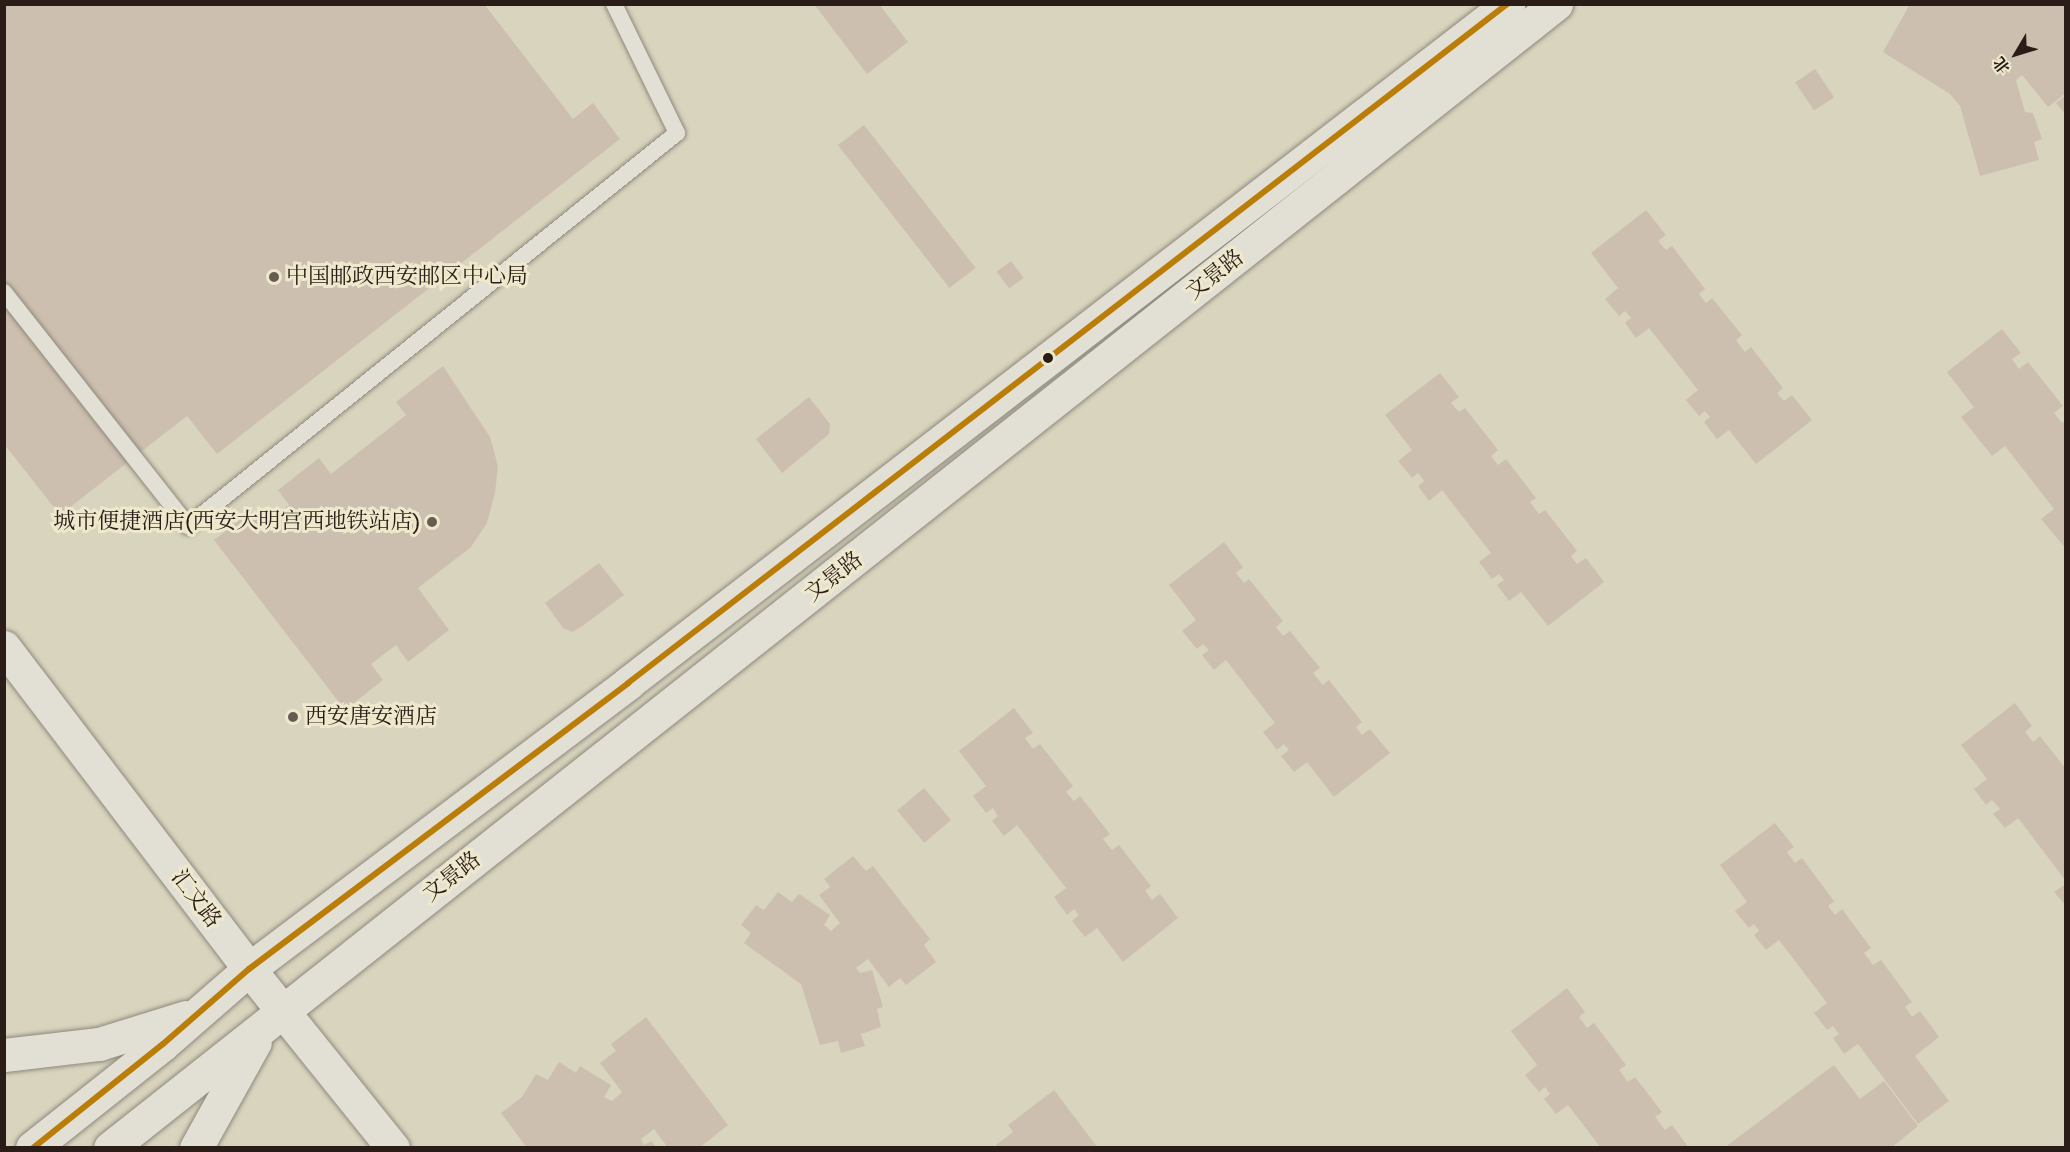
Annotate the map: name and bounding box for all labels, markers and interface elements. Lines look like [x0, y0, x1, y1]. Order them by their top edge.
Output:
north arrow [1986, 24, 2046, 84]
text: 北 [1989, 53, 2015, 78]
street label: 文景路 [1181, 244, 1249, 306]
place label: 中国邮政西安邮区中心局 [286, 264, 528, 290]
marker: 中国邮政西安邮区中心局 [267, 270, 281, 284]
unlabelled marker [1042, 352, 1054, 364]
place label: 城市便捷酒店(西安大明宫西地铁站店) [53, 509, 420, 535]
marker: 城市便捷酒店(西安大明宫西地铁站店) [425, 515, 439, 529]
street label: 文景路 [800, 546, 868, 608]
place label: 西安唐安酒店 [305, 704, 437, 730]
marker: 西安唐安酒店 [286, 710, 300, 724]
street label: 文景路 [418, 846, 486, 908]
street label: 汇文路 [166, 865, 226, 933]

